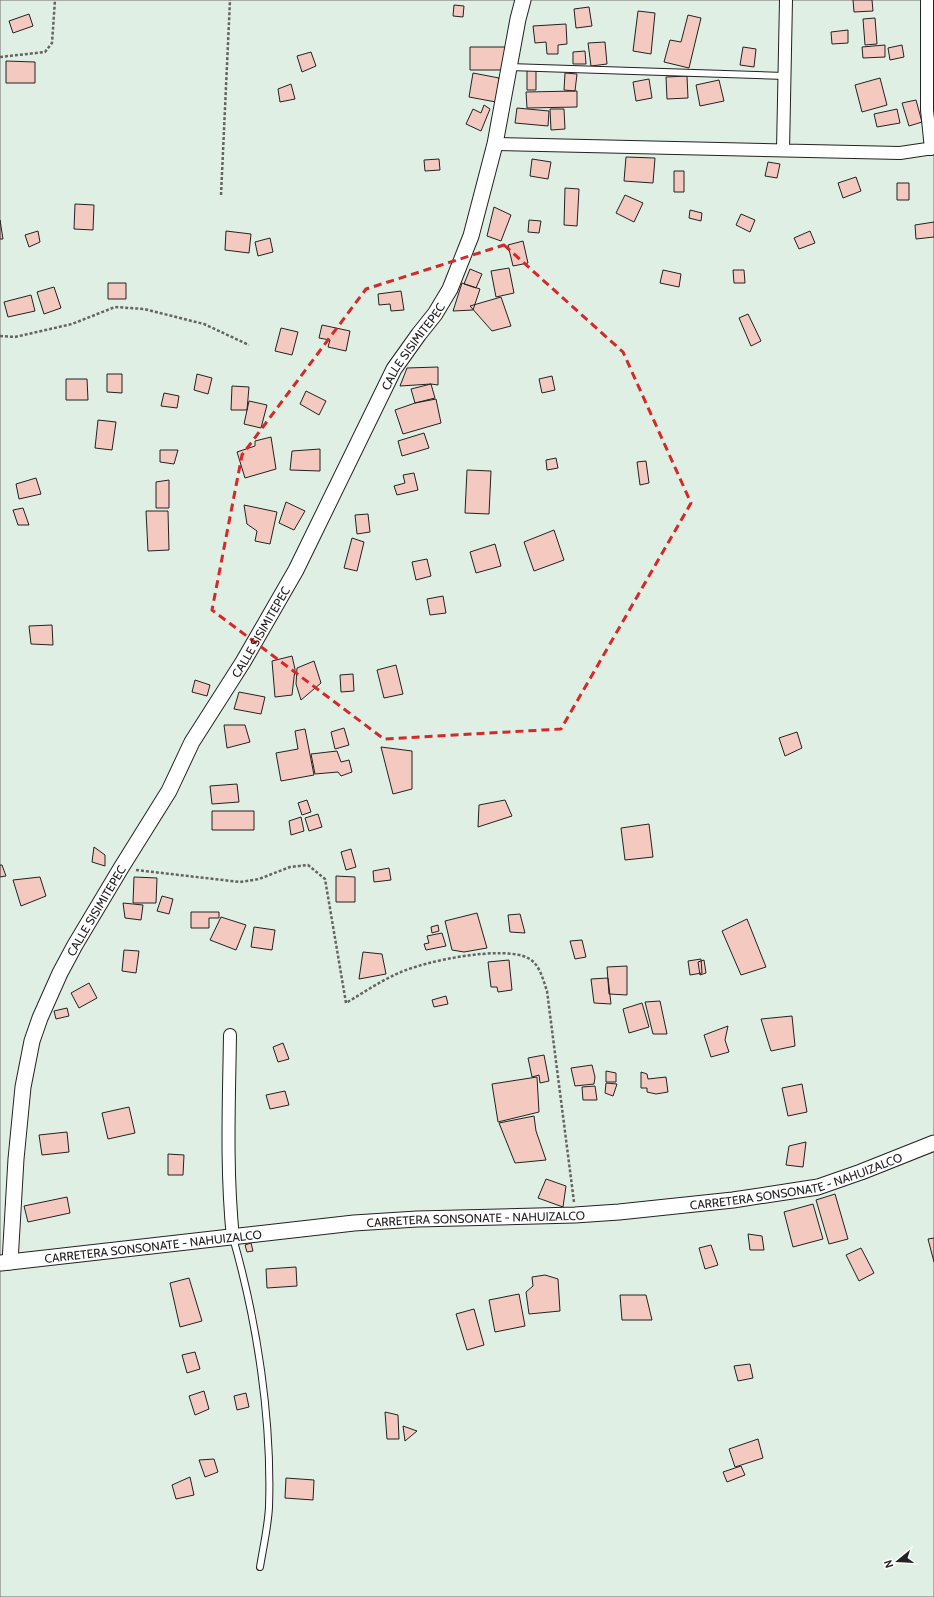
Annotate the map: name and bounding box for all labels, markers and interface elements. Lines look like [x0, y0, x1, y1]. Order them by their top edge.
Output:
street label: CALLE SISIMITEPEC [377, 300, 448, 392]
street label: CALLE SISIMITEPEC [228, 583, 293, 680]
street label: CALLE SISIMITEPEC [63, 862, 128, 958]
street label: CARRETERA SONSONATE - NAHUIZALCO [689, 1149, 904, 1212]
street label: CARRETERA SONSONATE - NAHUIZALCO [366, 1207, 585, 1230]
street label: CARRETERA SONSONATE - NAHUIZALCO [44, 1226, 262, 1266]
north arrow [878, 1541, 918, 1581]
text: N [881, 1558, 896, 1570]

